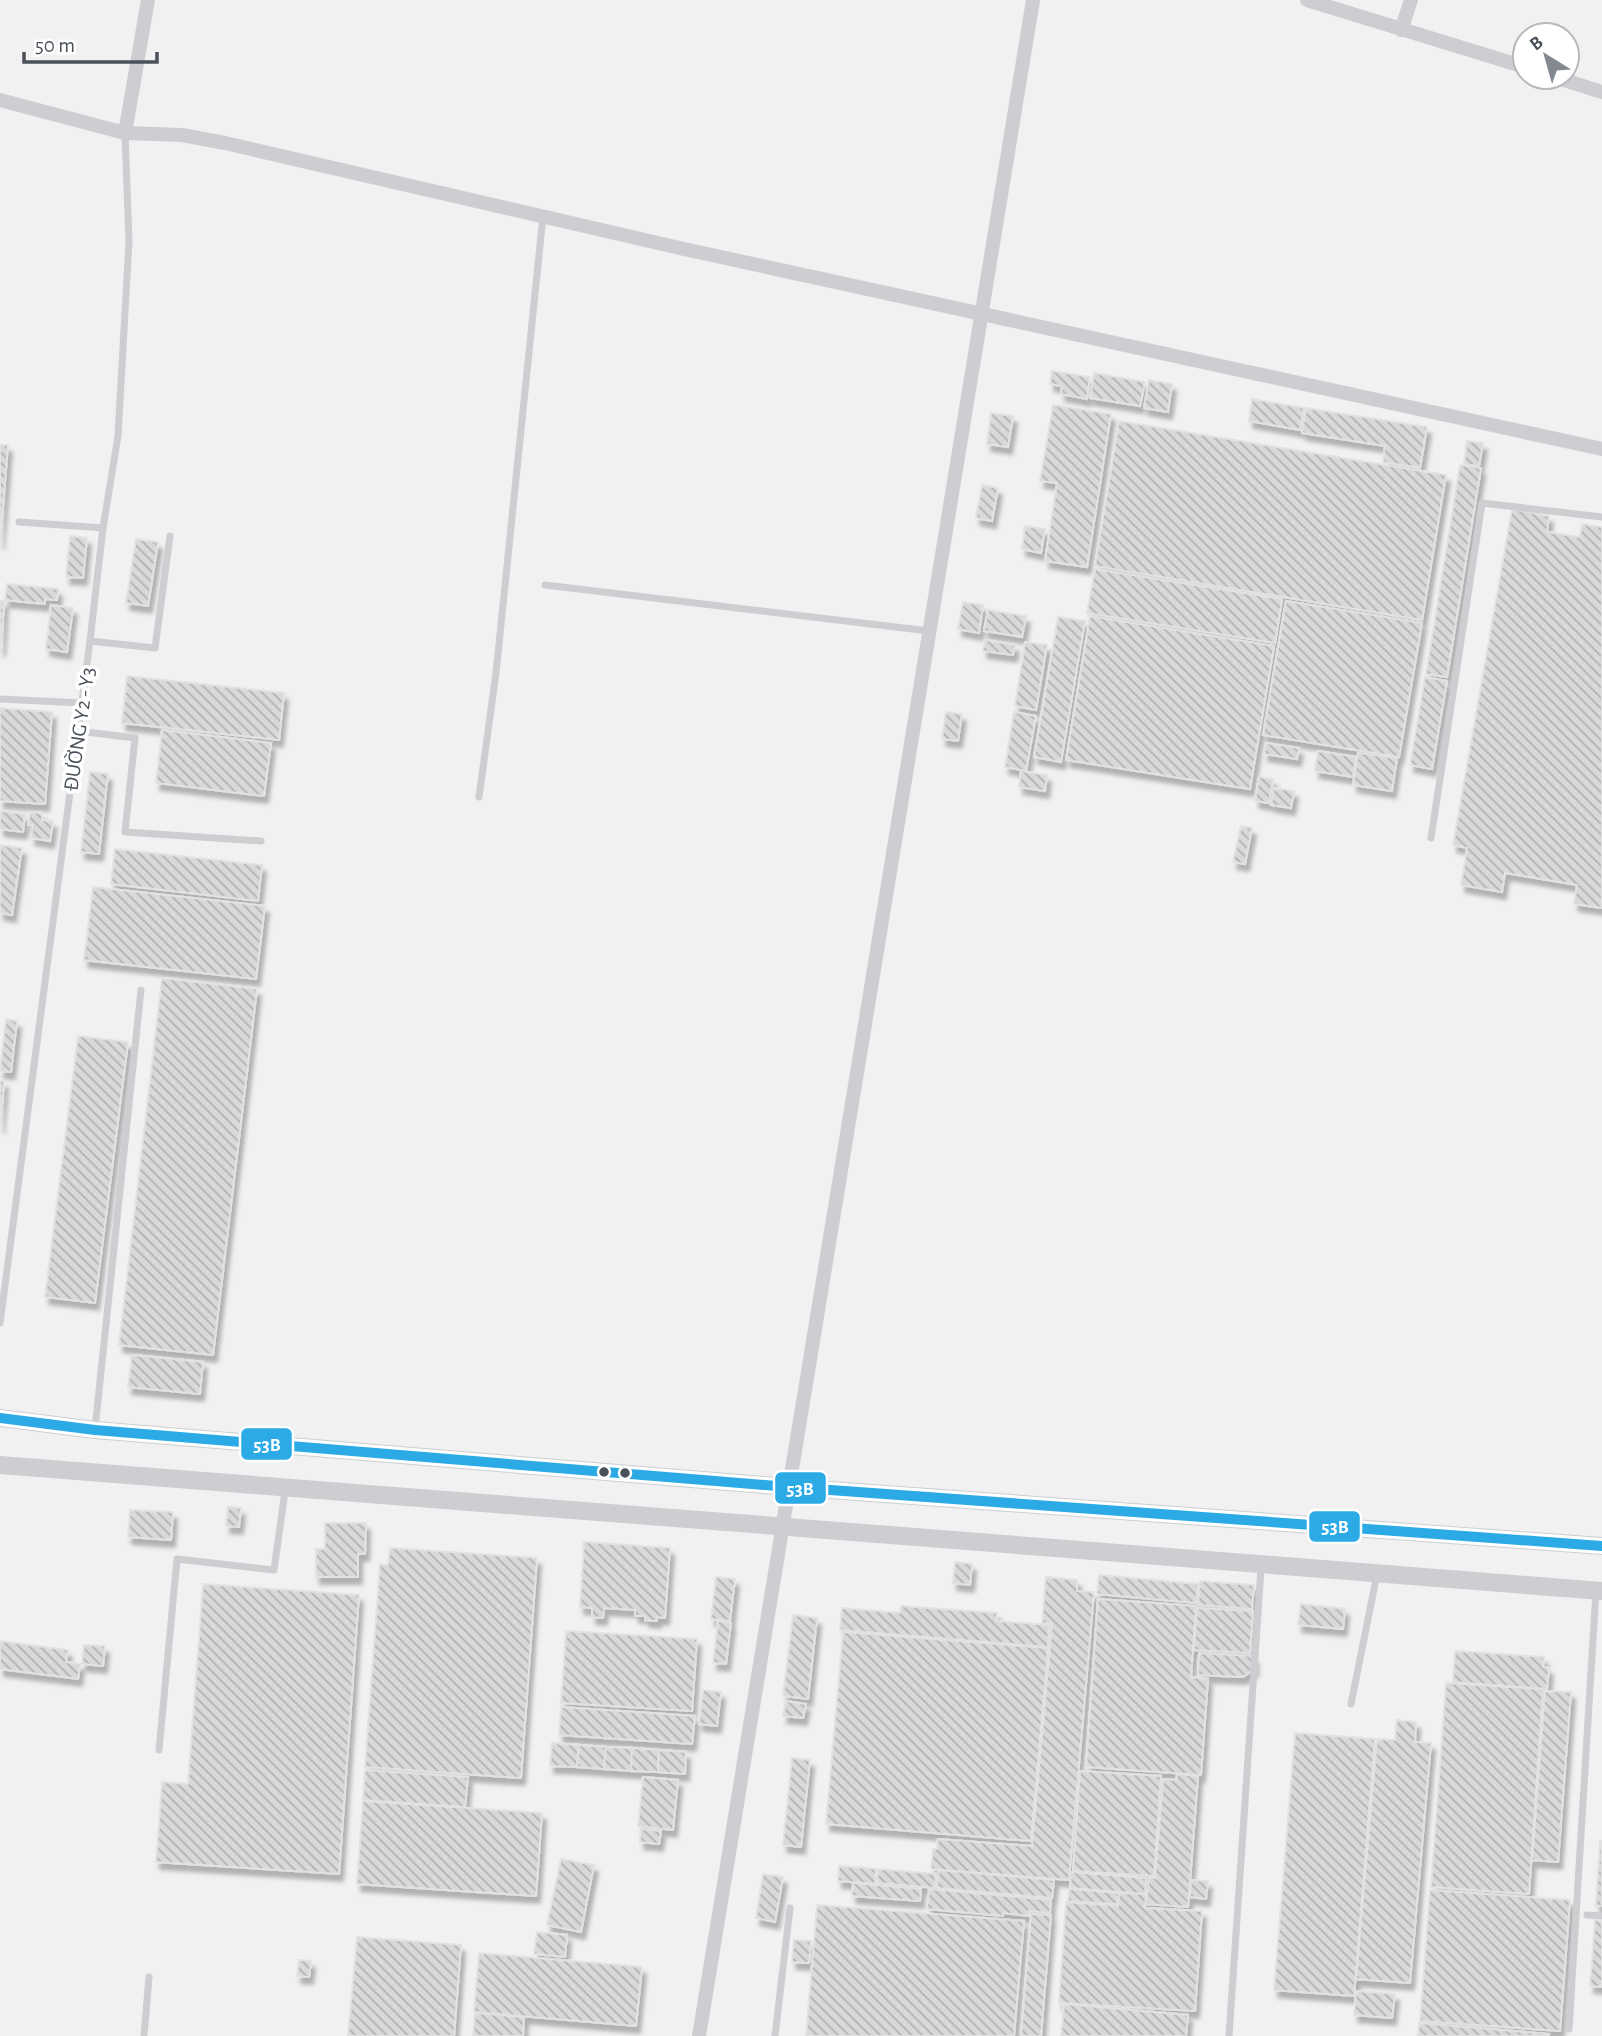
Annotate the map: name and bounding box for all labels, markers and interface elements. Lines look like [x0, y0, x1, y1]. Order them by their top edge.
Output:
scale bar [24, 21, 158, 65]
north arrow [1511, 21, 1581, 91]
text: B [1527, 33, 1547, 55]
text: 50 m [35, 35, 75, 56]
street label: ĐƯỜNG Y2 - Y3 [58, 665, 99, 792]
line badge: 53B [240, 1427, 293, 1461]
text: 53B [253, 1436, 281, 1455]
unlabelled marker [597, 1465, 611, 1479]
unlabelled marker [618, 1466, 632, 1480]
line badge: 53B [774, 1471, 827, 1505]
text: 53B [786, 1480, 814, 1499]
line badge: 53B [1308, 1510, 1361, 1543]
text: 53B [1321, 1518, 1349, 1537]

